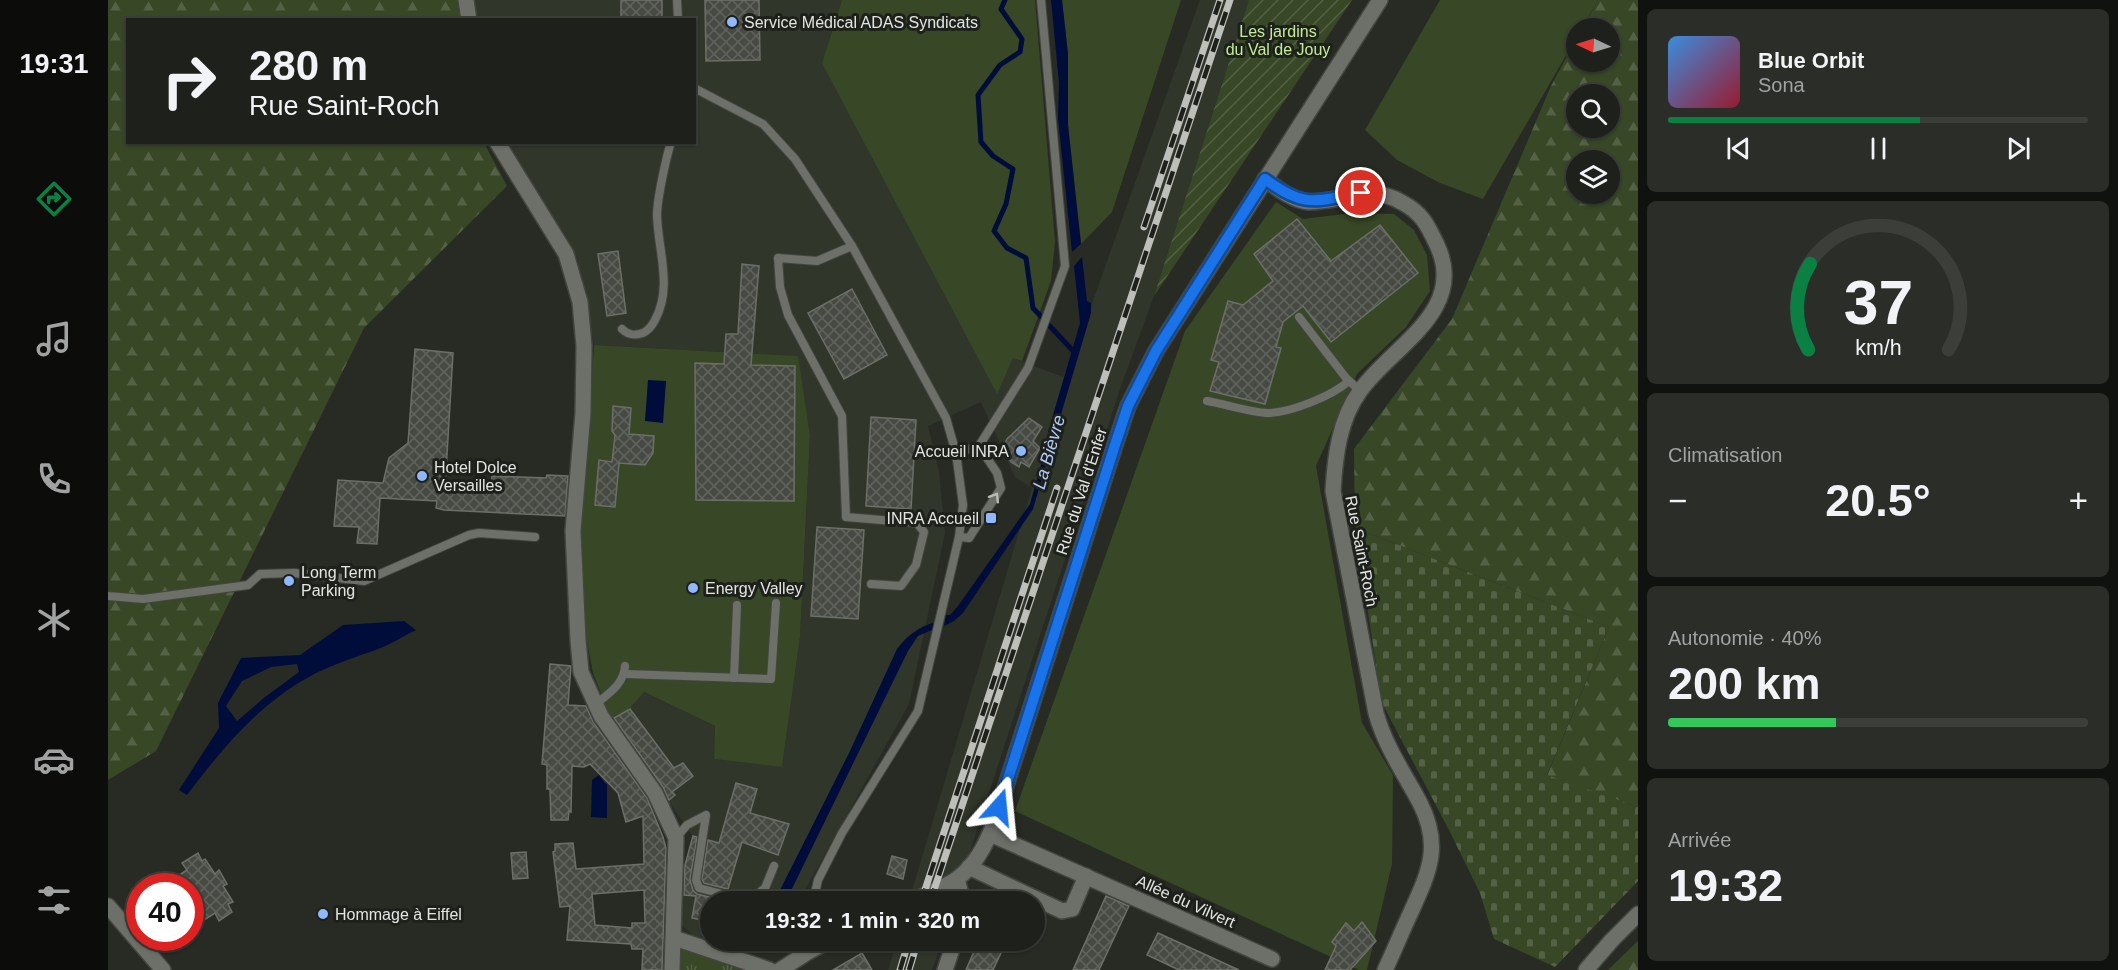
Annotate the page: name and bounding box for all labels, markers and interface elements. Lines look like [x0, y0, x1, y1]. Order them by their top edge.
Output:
place label: Service Médical ADAS Syndicats [744, 14, 978, 31]
marker: Service Médical ADAS Syndicats [725, 15, 739, 29]
north arrow [1566, 18, 1620, 72]
map controls [1566, 18, 1620, 204]
park label: Les jardins du Val de Jouy [1226, 23, 1330, 58]
icon: right [150, 42, 228, 120]
text: 280 m [249, 42, 368, 89]
text: Blue Orbit [1758, 48, 1864, 73]
text: 19:31 [19, 49, 89, 79]
text: Sona [1758, 74, 1805, 96]
button: search [1566, 84, 1620, 138]
text: Rue Saint-Roch [249, 91, 440, 121]
icon: previous [1722, 132, 1755, 165]
icon: pause [1862, 132, 1895, 165]
icon: next [2002, 132, 2035, 165]
button: layers [1566, 150, 1620, 204]
pin [1335, 167, 1386, 218]
icon: arrive [1344, 176, 1377, 209]
icon: directions [33, 178, 75, 220]
text: 37 [1843, 268, 1913, 337]
icon: music [33, 318, 75, 360]
text: km/h [1855, 336, 1901, 360]
water label: La Bièvre [1029, 413, 1069, 491]
street label: Rue du Val d'Enfer [1053, 425, 1110, 557]
place label: Accueil INRA [915, 443, 1009, 460]
marker: Accueil INRA [1014, 444, 1028, 458]
text: Climatisation [1668, 444, 1782, 466]
icon: phone [33, 458, 75, 500]
place label: Hotel Dolce Versailles [434, 459, 517, 494]
marker: Hotel Dolce Versailles [415, 469, 429, 483]
text: 20.5° [1825, 475, 1931, 526]
text: − [1668, 482, 1687, 519]
text: + [2069, 482, 2088, 519]
one-way arrow [988, 493, 1000, 503]
street label: Rue Saint-Roch [1342, 494, 1381, 608]
place label: INRA Accueil [887, 510, 979, 527]
marker: INRA Accueil [984, 511, 998, 525]
place label: Long Term Parking [301, 564, 376, 599]
marker: Long Term Parking [282, 574, 296, 588]
place label: Energy Valley [705, 580, 803, 597]
marker: Energy Valley [686, 581, 700, 595]
icon: climate [33, 599, 75, 641]
text: Autonomie · 40% [1668, 627, 1821, 649]
text: 200 km [1668, 658, 1821, 709]
icon: car [33, 739, 75, 781]
position arrow [967, 775, 1031, 839]
text: Arrivée [1668, 829, 1731, 851]
text: 19:32 [1668, 860, 1783, 911]
street label: Allée du Vilvert [1134, 872, 1238, 931]
speed limit sign: 40 [126, 873, 204, 951]
icon: filters [33, 879, 75, 921]
place label: Hommage à Eiffel [335, 906, 462, 923]
marker: Hommage à Eiffel [316, 907, 330, 921]
text: 19:32 · 1 min · 320 m [765, 908, 980, 933]

